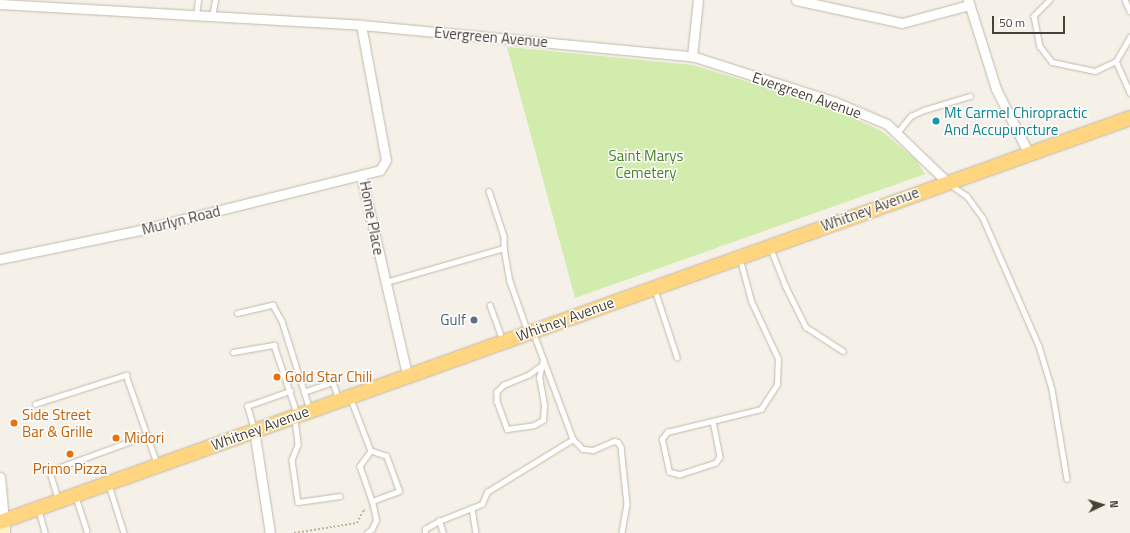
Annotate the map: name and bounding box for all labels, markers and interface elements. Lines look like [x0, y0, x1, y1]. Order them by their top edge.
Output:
scale bar [994, 8, 1067, 34]
text: 50 m [999, 13, 1025, 32]
street label: Evergreen Avenue [433, 23, 549, 51]
street label: Evergreen Avenue [750, 68, 864, 122]
place label: Mt Carmel Chiropractic And Accupuncture [944, 103, 1088, 138]
marker: Mt Carmel Chiropractic And Accupuncture [931, 116, 941, 126]
park label: Saint Marys Cemetery [609, 146, 683, 181]
street label: Home Place [356, 179, 388, 257]
street label: Whitney Avenue [819, 183, 921, 235]
street label: Murlyn Road [140, 202, 222, 238]
street label: Whitney Avenue [514, 293, 616, 345]
place label: Gulf [440, 311, 466, 329]
marker: Gulf [469, 315, 479, 325]
place label: Gold Star Chili [285, 368, 372, 386]
marker: Gold Star Chili [272, 372, 282, 382]
street label: Whitney Avenue [209, 402, 311, 454]
place label: Side Street Bar & Grille [22, 405, 93, 440]
marker: Side Street Bar & Grille [9, 418, 19, 428]
place label: Midori [124, 429, 164, 447]
marker: Midori [111, 433, 121, 443]
marker: Primo Pizza [65, 449, 75, 459]
place label: Primo Pizza [33, 460, 107, 478]
north arrow [1082, 485, 1122, 525]
text: N [1106, 500, 1122, 509]

